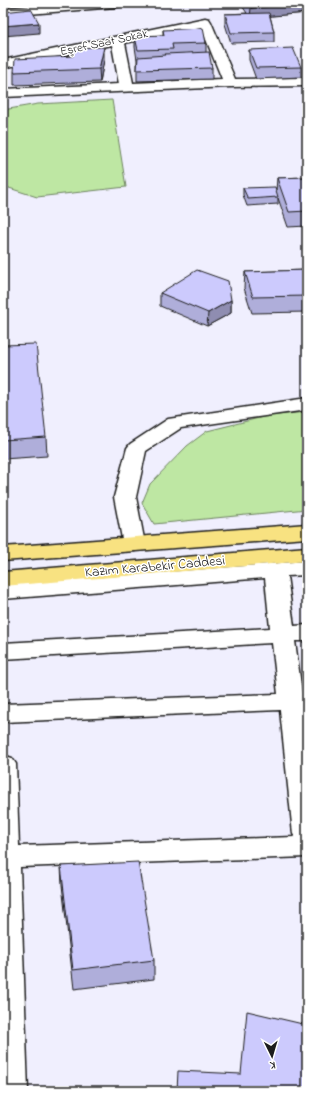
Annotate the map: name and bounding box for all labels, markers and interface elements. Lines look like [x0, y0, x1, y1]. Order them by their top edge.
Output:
street label: Eşref Saat Sokak [58, 25, 150, 61]
street label: Kazım Karabekir Caddesi [84, 550, 226, 584]
north arrow [252, 1036, 292, 1076]
text: K [269, 1057, 276, 1073]

